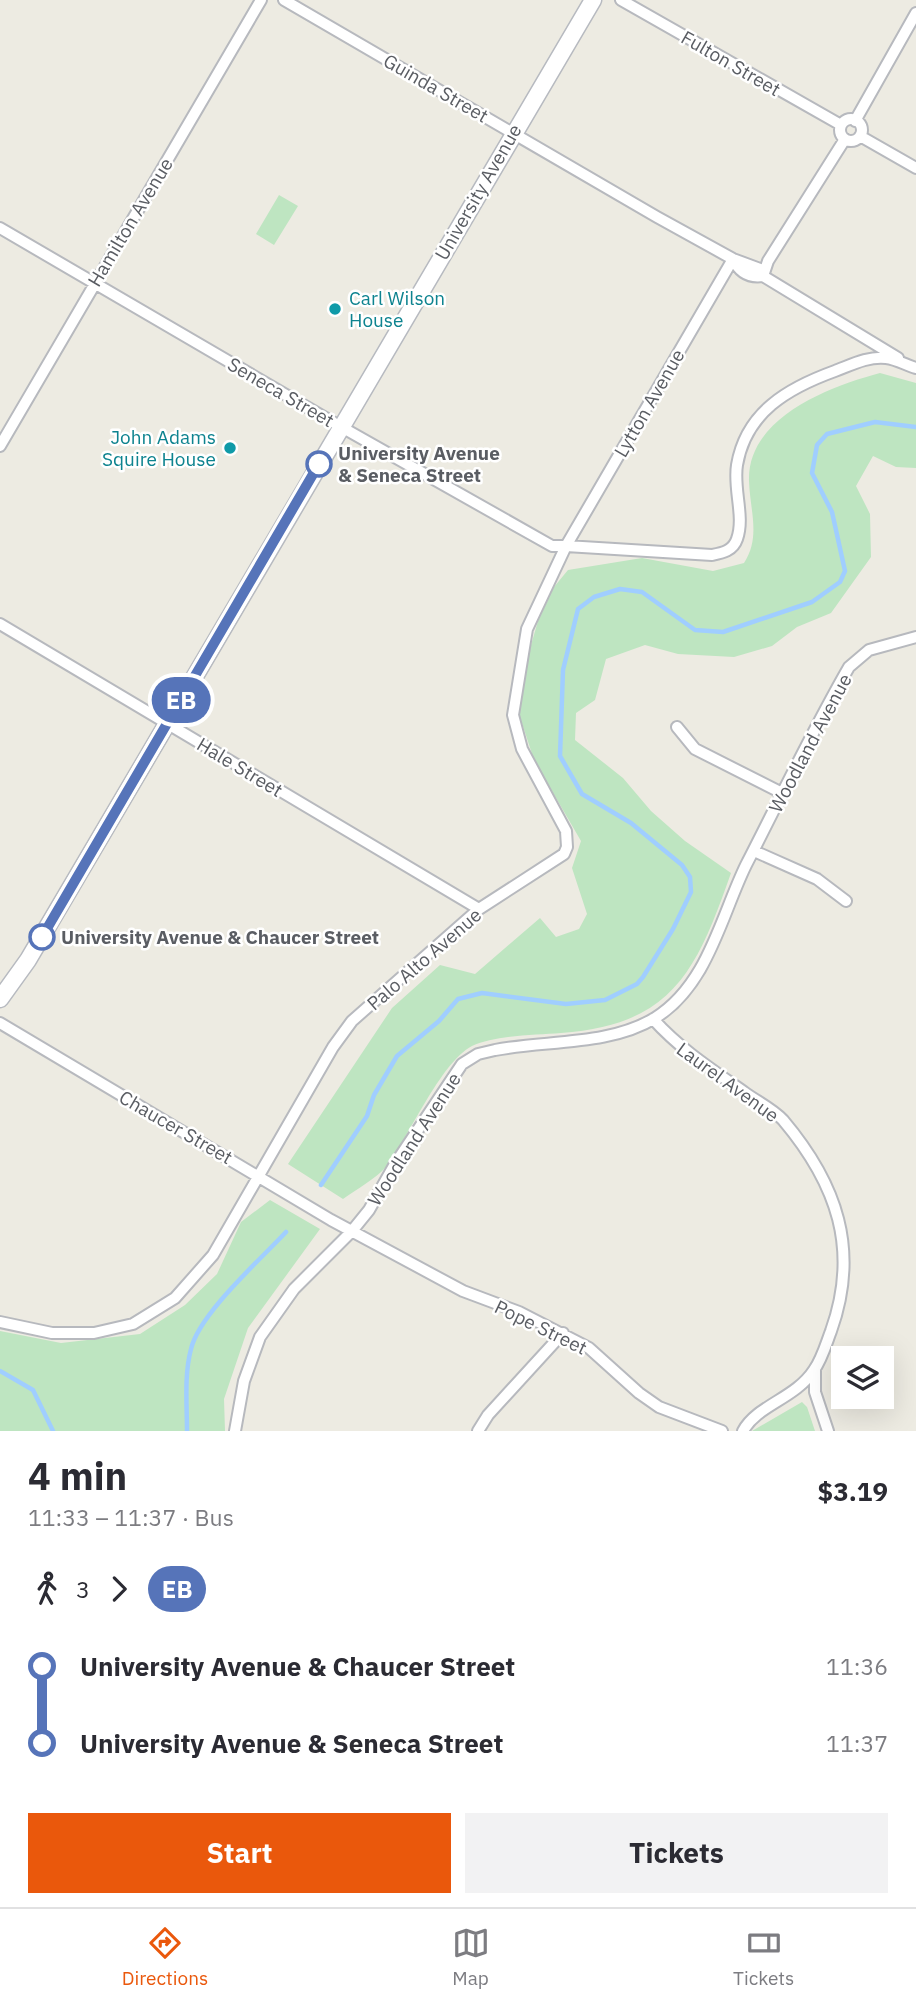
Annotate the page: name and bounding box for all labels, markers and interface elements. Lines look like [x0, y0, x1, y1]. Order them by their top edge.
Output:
street label: Fulton Street [677, 25, 785, 101]
street label: Guinda Street [379, 48, 493, 128]
street label: University Avenue [429, 120, 527, 264]
street label: Hamilton Avenue [82, 153, 178, 291]
place label: Carl Wilson House [349, 286, 445, 332]
marker: Carl Wilson House [327, 301, 343, 317]
street label: Lytton Avenue [608, 345, 690, 461]
street label: Seneca Street [223, 352, 339, 432]
place label: John Adams Squire House [102, 425, 216, 471]
marker: John Adams Squire House [222, 440, 238, 456]
place label: University Avenue & Seneca Street [338, 441, 500, 487]
marker: University Avenue & Seneca Street [306, 451, 332, 477]
street label: Woodland Avenue [763, 669, 857, 817]
line badge: EB [150, 677, 212, 723]
text: EB [166, 684, 196, 716]
street label: Hale Street [193, 732, 287, 802]
street label: Palo Alto Avenue [362, 903, 486, 1015]
marker: University Avenue & Chaucer Street [29, 924, 55, 950]
place label: University Avenue & Chaucer Street [61, 925, 379, 949]
street label: Laurel Avenue [672, 1037, 784, 1127]
street label: Woodland Avenue [362, 1068, 466, 1210]
street label: Chaucer Street [115, 1085, 237, 1169]
street label: Pope Street [491, 1294, 591, 1360]
map controls [831, 1346, 894, 1409]
button: layers [831, 1346, 894, 1409]
text: 4 min [28, 1451, 127, 1500]
text: $3.19 [818, 1474, 888, 1508]
text: 11:33 – 11:37 · Bus [28, 1502, 234, 1532]
icon: walk [28, 1570, 66, 1608]
icon: forward [100, 1570, 138, 1608]
text: EB [162, 1573, 192, 1605]
text: 3 [76, 1574, 90, 1604]
text: University Avenue & Chaucer Street [80, 1649, 515, 1683]
text: 11:36 [826, 1651, 888, 1681]
text: University Avenue & Seneca Street [80, 1726, 503, 1760]
text: 11:37 [826, 1728, 888, 1758]
button: Start [28, 1813, 451, 1893]
button: Tickets [465, 1813, 888, 1893]
tab: Directions [122, 1924, 208, 1990]
tab: Map [452, 1924, 490, 1990]
tab: Tickets [733, 1924, 794, 1990]

